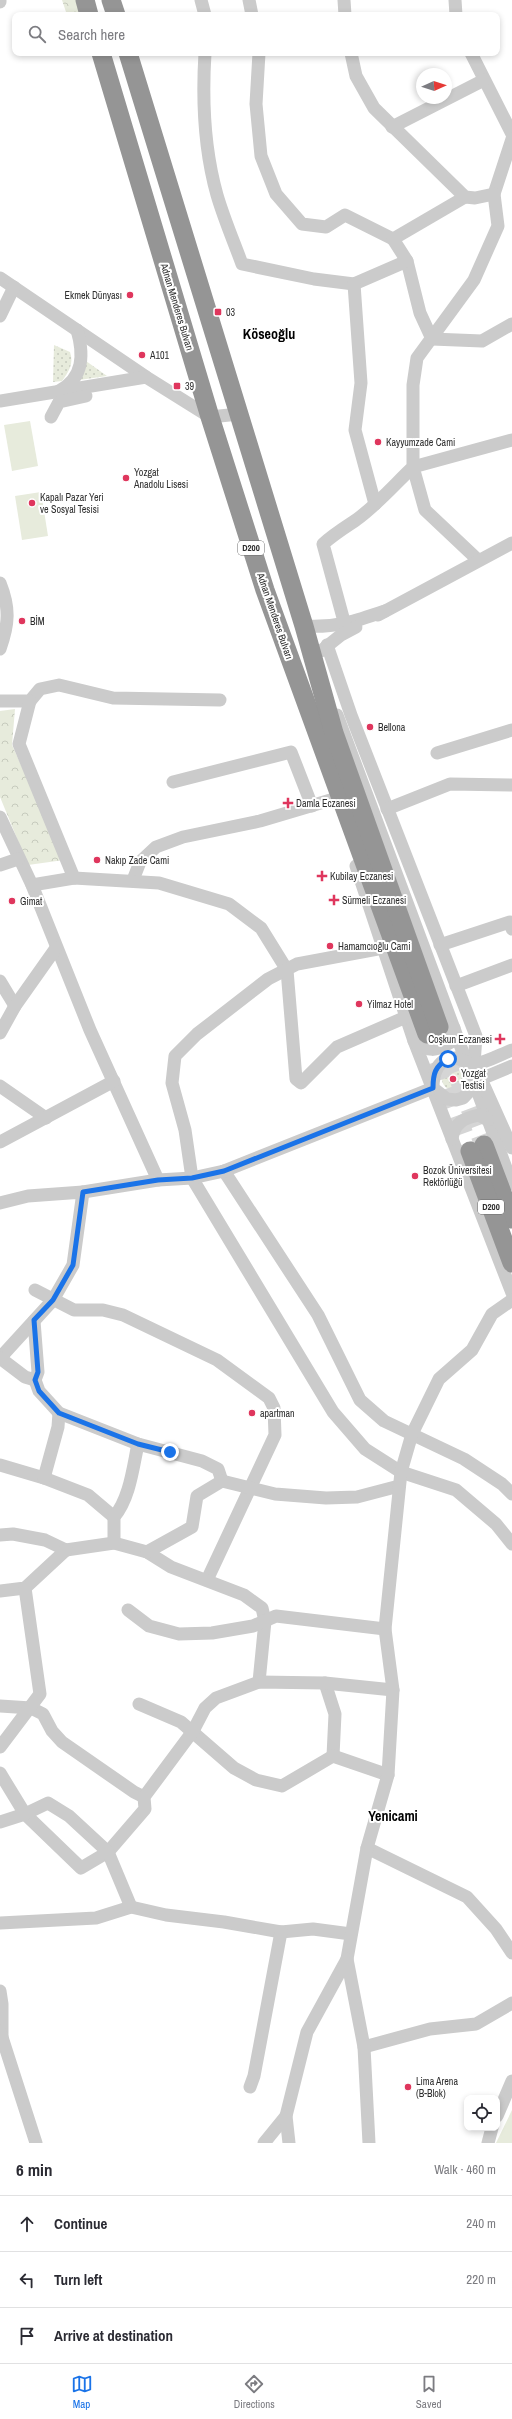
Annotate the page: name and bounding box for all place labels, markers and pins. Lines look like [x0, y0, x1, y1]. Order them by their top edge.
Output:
place label: Ekmek Dünyası [65, 289, 122, 302]
marker: Ekmek Dünyası [125, 290, 135, 300]
place label: 03 [226, 306, 236, 319]
marker: 03 [213, 307, 223, 317]
place label: A101 [149, 349, 170, 362]
marker: A101 [137, 350, 147, 360]
place label: 39 [185, 380, 195, 393]
marker: 39 [172, 381, 182, 391]
place label: Kayyumzade Cami [386, 436, 455, 449]
marker: Kayyumzade Cami [373, 437, 383, 447]
place label: Yozgat Anadolu Lisesi [133, 466, 188, 491]
marker: Yozgat Anadolu Lisesi [121, 473, 131, 483]
place label: Kapalı Pazar Yeri ve Sosyal Tesisi [40, 491, 103, 516]
marker: Kapalı Pazar Yeri ve Sosyal Tesisi [27, 498, 37, 508]
place label: BİM [30, 615, 45, 628]
marker: BİM [17, 616, 27, 626]
place label: Bellona [378, 721, 406, 734]
marker: Bellona [365, 722, 375, 732]
place label: Damla Eczanesi [296, 797, 356, 810]
marker: Damla Eczanesi [283, 798, 293, 808]
place label: Nakıp Zade Cami [105, 854, 169, 867]
marker: Nakıp Zade Cami [92, 855, 102, 865]
place label: Kubilay Eczanesi [330, 870, 393, 883]
marker: Kubilay Eczanesi [317, 871, 327, 881]
place label: Sürmeli Eczanesi [342, 894, 406, 907]
place label: Gimat [20, 895, 43, 908]
marker: Sürmeli Eczanesi [329, 895, 339, 905]
marker: Gimat [7, 896, 17, 906]
place label: Hamamcıoğlu Cami [338, 940, 410, 953]
marker: Hamamcıoğlu Cami [325, 941, 335, 951]
place label: Yilmaz Hotel [367, 998, 413, 1011]
marker: Yilmaz Hotel [354, 999, 364, 1009]
place label: Coşkun Eczanesi [428, 1033, 492, 1046]
marker: Coşkun Eczanesi [495, 1034, 505, 1044]
place label: Yozgat Testisi [461, 1067, 487, 1092]
marker: Yozgat Testisi [448, 1074, 458, 1084]
place label: Bozok Üniversitesi Rektörlüğü [423, 1164, 492, 1189]
marker: Bozok Üniversitesi Rektörlüğü [410, 1171, 420, 1181]
place label: apartman [260, 1407, 295, 1420]
marker: apartman [247, 1408, 257, 1418]
place label: Lima Arena (B-Blok) [416, 2075, 458, 2100]
marker: Lima Arena (B-Blok) [403, 2082, 413, 2092]

